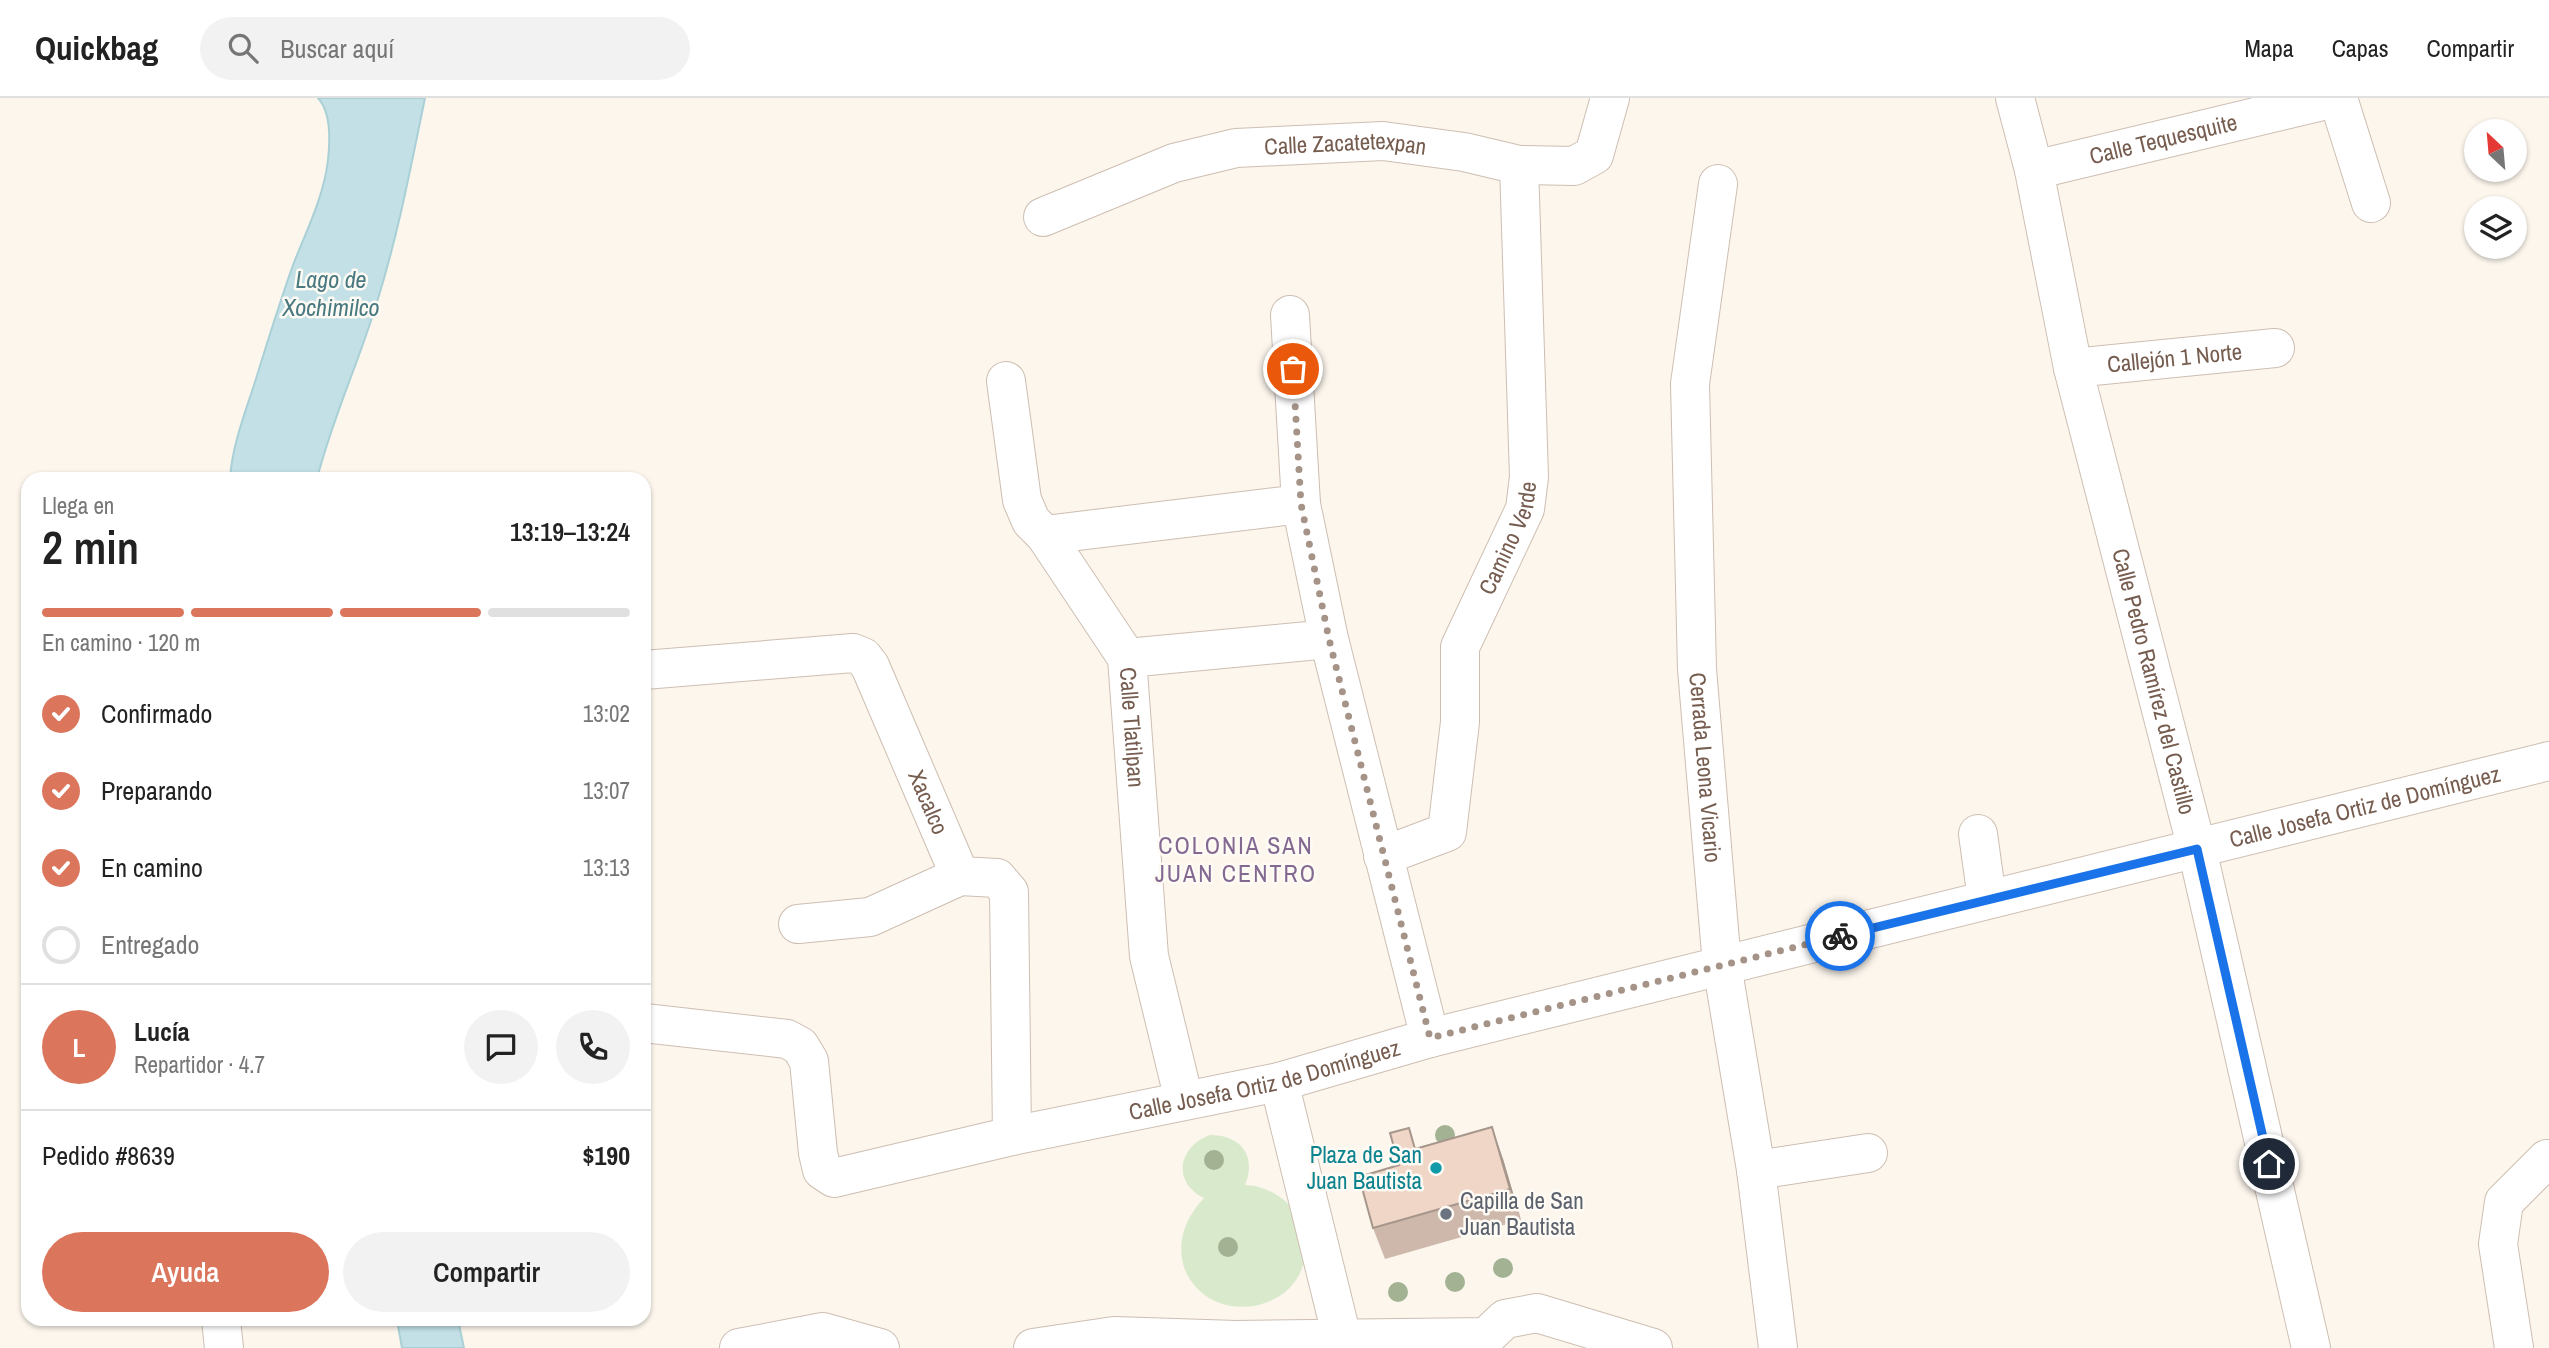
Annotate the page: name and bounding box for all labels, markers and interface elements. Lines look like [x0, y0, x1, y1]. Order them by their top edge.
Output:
search box [200, 17, 690, 80]
text: Quickbag [35, 26, 158, 70]
icon: search [224, 29, 262, 67]
text: Buscar aquí [280, 31, 394, 66]
text: Mapa [2244, 32, 2294, 64]
text: Capas [2332, 32, 2389, 64]
text: Compartir [2427, 32, 2514, 64]
street label: Calle Tequesquite [2086, 106, 2240, 171]
north arrow [2464, 119, 2527, 182]
map controls [2464, 119, 2527, 259]
street label: Calle Zacatetexpan [1263, 125, 1428, 162]
button: layers [2464, 196, 2527, 259]
water label: Lago de Xochimilco [282, 263, 379, 323]
street label: Callejón 1 Norte [2106, 335, 2243, 380]
pin [1263, 339, 1323, 399]
icon: bag [1274, 350, 1312, 388]
street label: Camino Verde [1471, 480, 1543, 600]
text: Llega en [42, 490, 114, 521]
text: 13:19–13:24 [510, 514, 630, 549]
text: 2 min [42, 516, 139, 578]
street label: Calle Pedro Ramírez del Castillo [2105, 545, 2203, 818]
text: En camino · 120 m [42, 627, 200, 658]
street label: Calle Tlatilpan [1113, 666, 1153, 788]
street label: Cerrada Leona Vicario [1682, 671, 1729, 864]
icon: check [42, 695, 80, 733]
text: Confirmado [101, 696, 212, 731]
text: 13:02 [583, 698, 630, 729]
street label: Calle Josefa Ortiz de Domínguez [2226, 758, 2503, 855]
street label: Xacalco [901, 765, 956, 839]
icon: check [42, 772, 80, 810]
text: Preparando [101, 773, 212, 808]
text: 13:07 [583, 775, 630, 806]
district label: COLONIA SAN JUAN CENTRO [1155, 829, 1317, 889]
icon: check [42, 849, 80, 887]
text: En camino [101, 850, 203, 885]
text: 13:13 [583, 852, 630, 883]
courier [1805, 901, 1875, 971]
icon: bike [1821, 917, 1859, 955]
text: Entregado [101, 927, 199, 962]
button: chat [464, 1010, 538, 1084]
button: phone [556, 1010, 630, 1084]
text: Lucía [134, 1014, 190, 1049]
text: L [72, 1030, 86, 1065]
street label: Calle Josefa Ortiz de Domínguez [1126, 1032, 1403, 1127]
text: Repartidor · 4.7 [134, 1049, 265, 1080]
pin [2239, 1134, 2299, 1194]
text: Pedido #8639 [42, 1138, 175, 1173]
text: $190 [583, 1138, 630, 1173]
place label: Plaza de San Juan Bautista [1307, 1139, 1422, 1196]
icon: home [2250, 1145, 2288, 1183]
marker: Plaza de San Juan Bautista [1428, 1160, 1444, 1176]
place label: Capilla de San Juan Bautista [1460, 1185, 1584, 1242]
marker: Capilla de San Juan Bautista [1438, 1206, 1454, 1222]
button: Ayuda [42, 1232, 329, 1312]
button: Compartir [343, 1232, 630, 1312]

